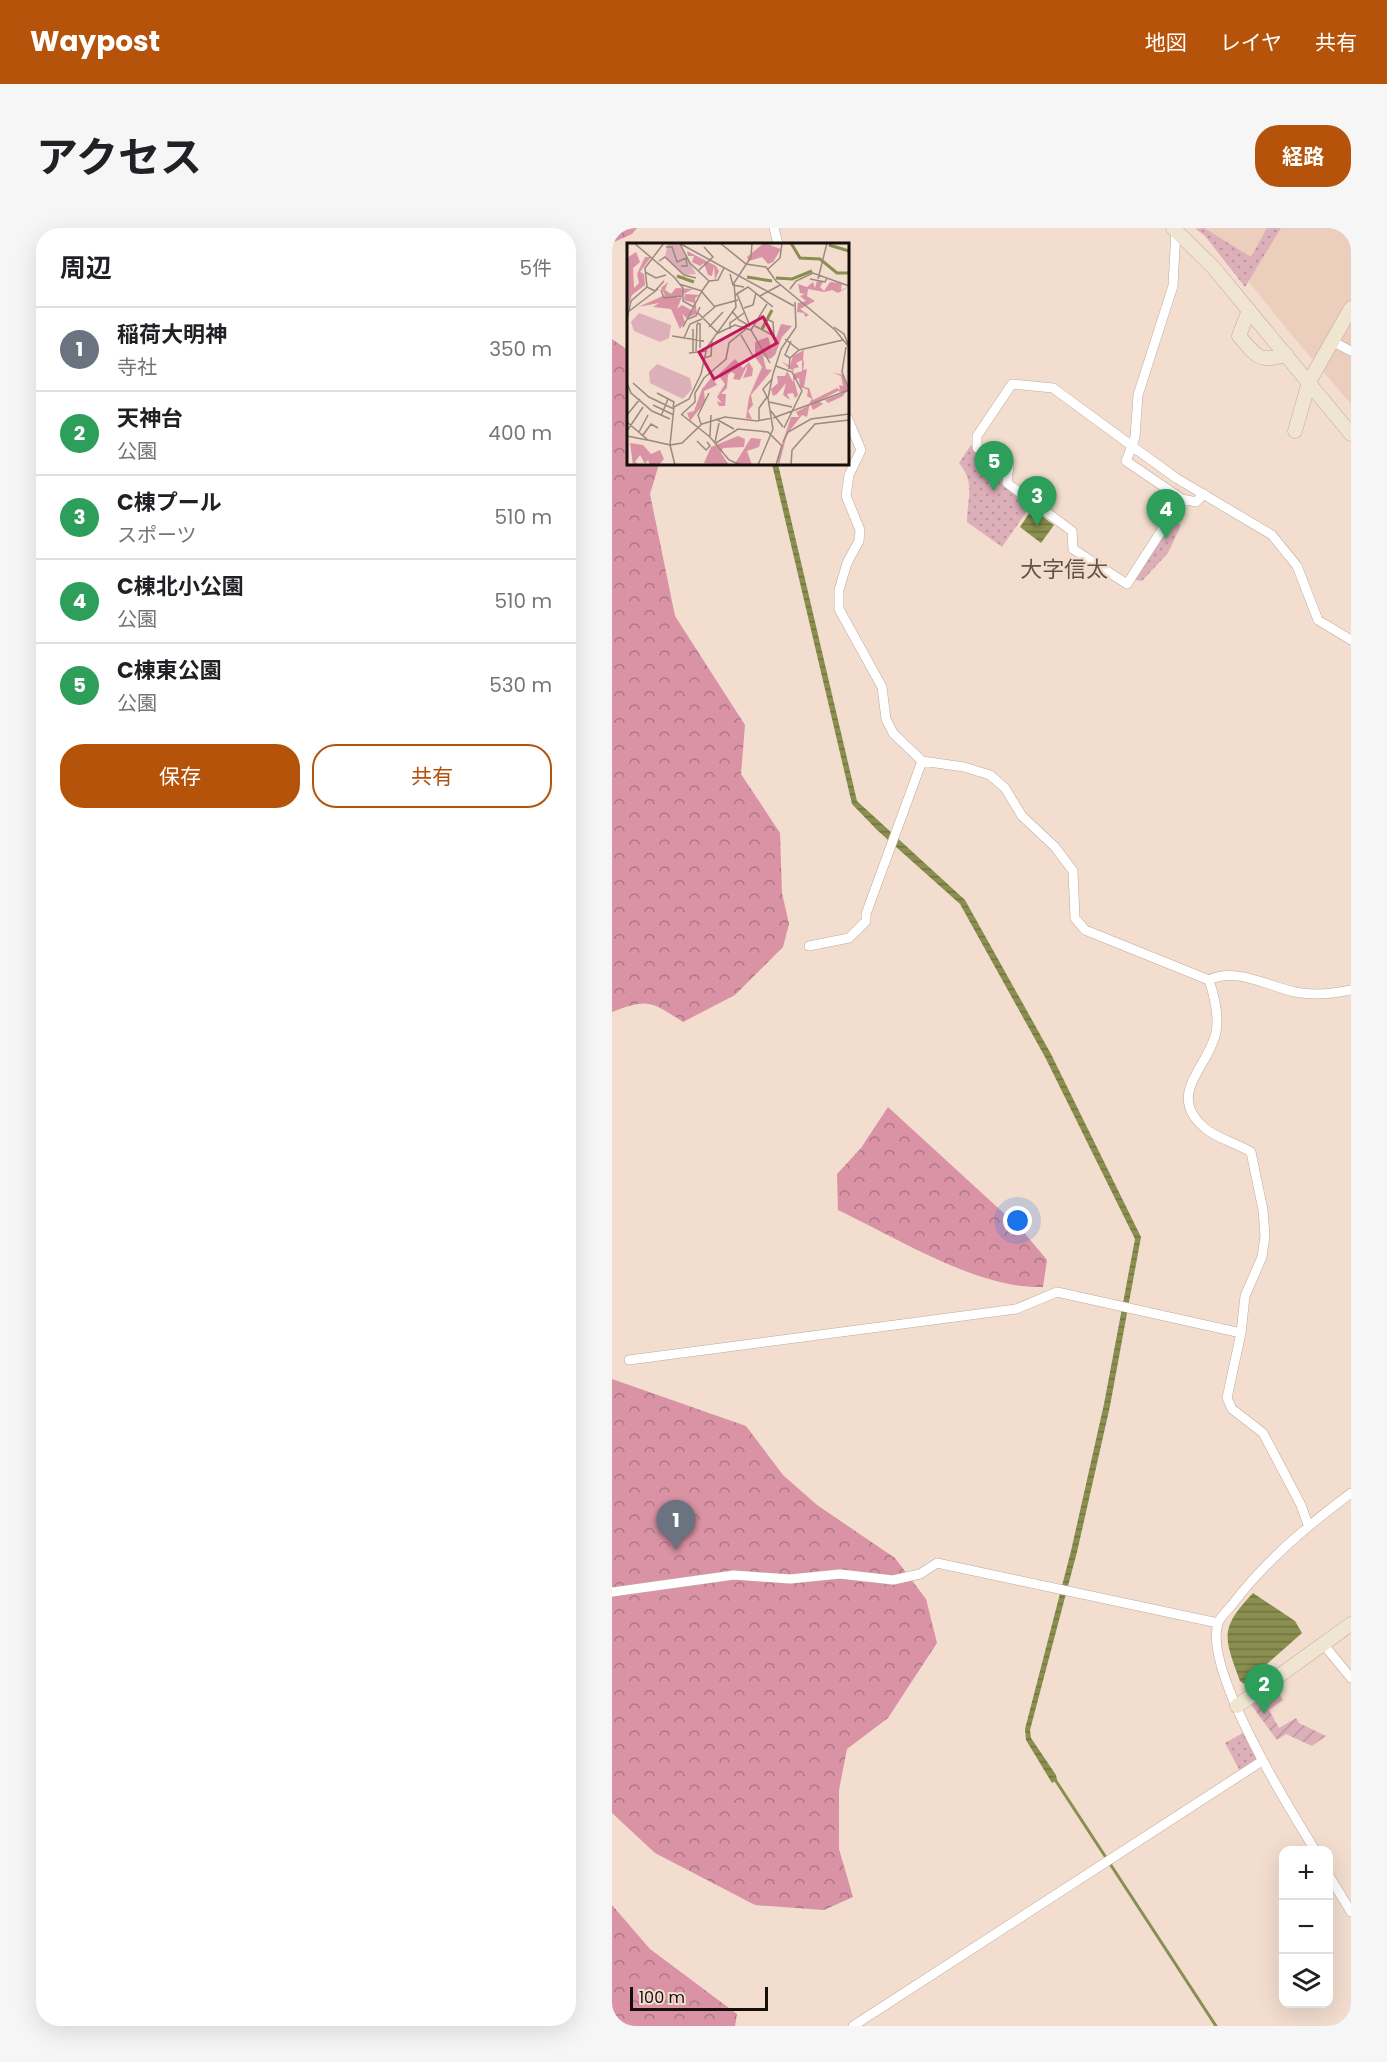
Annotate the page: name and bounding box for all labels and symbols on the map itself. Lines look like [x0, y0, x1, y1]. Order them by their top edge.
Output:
inset map [627, 243, 849, 465]
pin: 5 [974, 442, 1013, 491]
pin: 3 [1018, 476, 1056, 526]
pin: 4 [1146, 490, 1186, 539]
district label: 大字信太 [1020, 554, 1108, 585]
your location [1003, 1206, 1032, 1235]
pin: 1 [656, 1500, 696, 1550]
pin: 2 [1244, 1664, 1284, 1714]
scale bar [630, 1984, 768, 2012]

